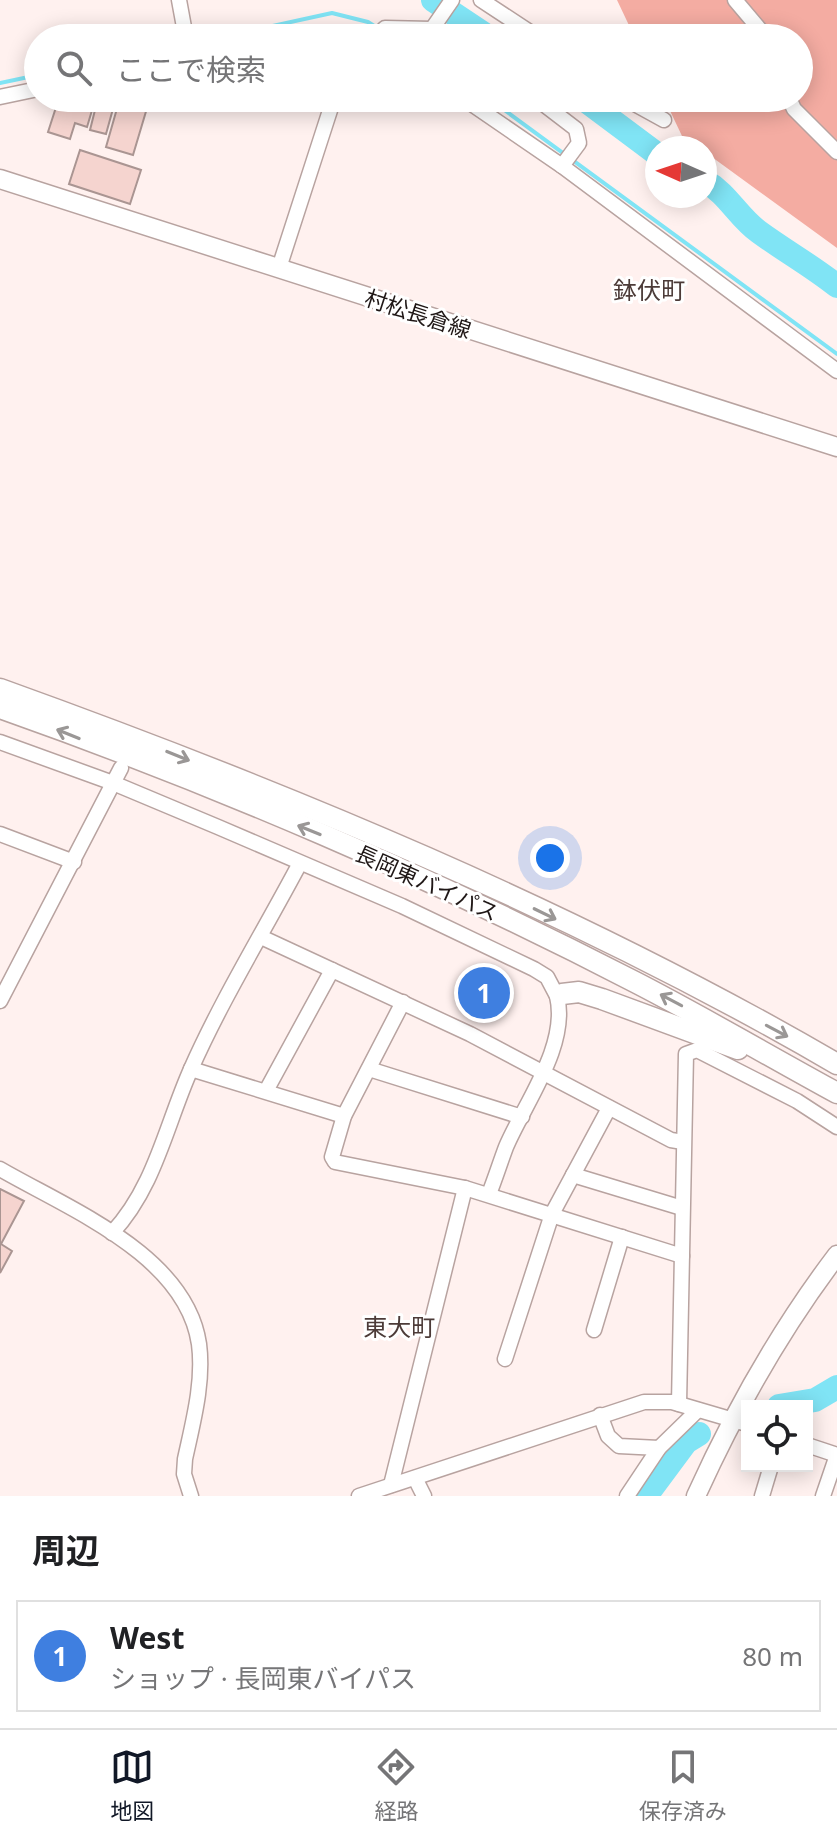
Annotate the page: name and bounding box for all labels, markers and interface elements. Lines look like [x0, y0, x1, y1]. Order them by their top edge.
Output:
search box [24, 24, 813, 112]
icon: search [52, 46, 96, 90]
text: ここで検索 [116, 49, 266, 90]
north arrow [645, 136, 717, 208]
district label: 鉢伏町 [613, 273, 685, 306]
street label: 村松長倉線 [361, 282, 475, 344]
one-way arrow [56, 726, 81, 740]
one-way arrow [165, 750, 190, 764]
one-way arrow [297, 822, 322, 837]
street label: 長岡東バイパス [351, 837, 504, 927]
your location [530, 838, 570, 878]
one-way arrow [533, 907, 557, 922]
pin: 1 [458, 963, 510, 1023]
one-way arrow [659, 992, 683, 1008]
one-way arrow [765, 1024, 789, 1040]
district label: 東大町 [363, 1310, 435, 1343]
map controls [741, 1400, 813, 1472]
button: locate [741, 1400, 813, 1472]
text: 周辺 [32, 1527, 100, 1573]
text: West [110, 1617, 184, 1658]
text: 1 [53, 1638, 67, 1674]
text: 80 m [742, 1638, 803, 1674]
text: ショップ · 長岡東バイパス [110, 1660, 416, 1696]
tab: 地図 [110, 1745, 154, 1825]
tab: 経路 [374, 1745, 419, 1825]
tab: 保存済み [639, 1745, 727, 1825]

